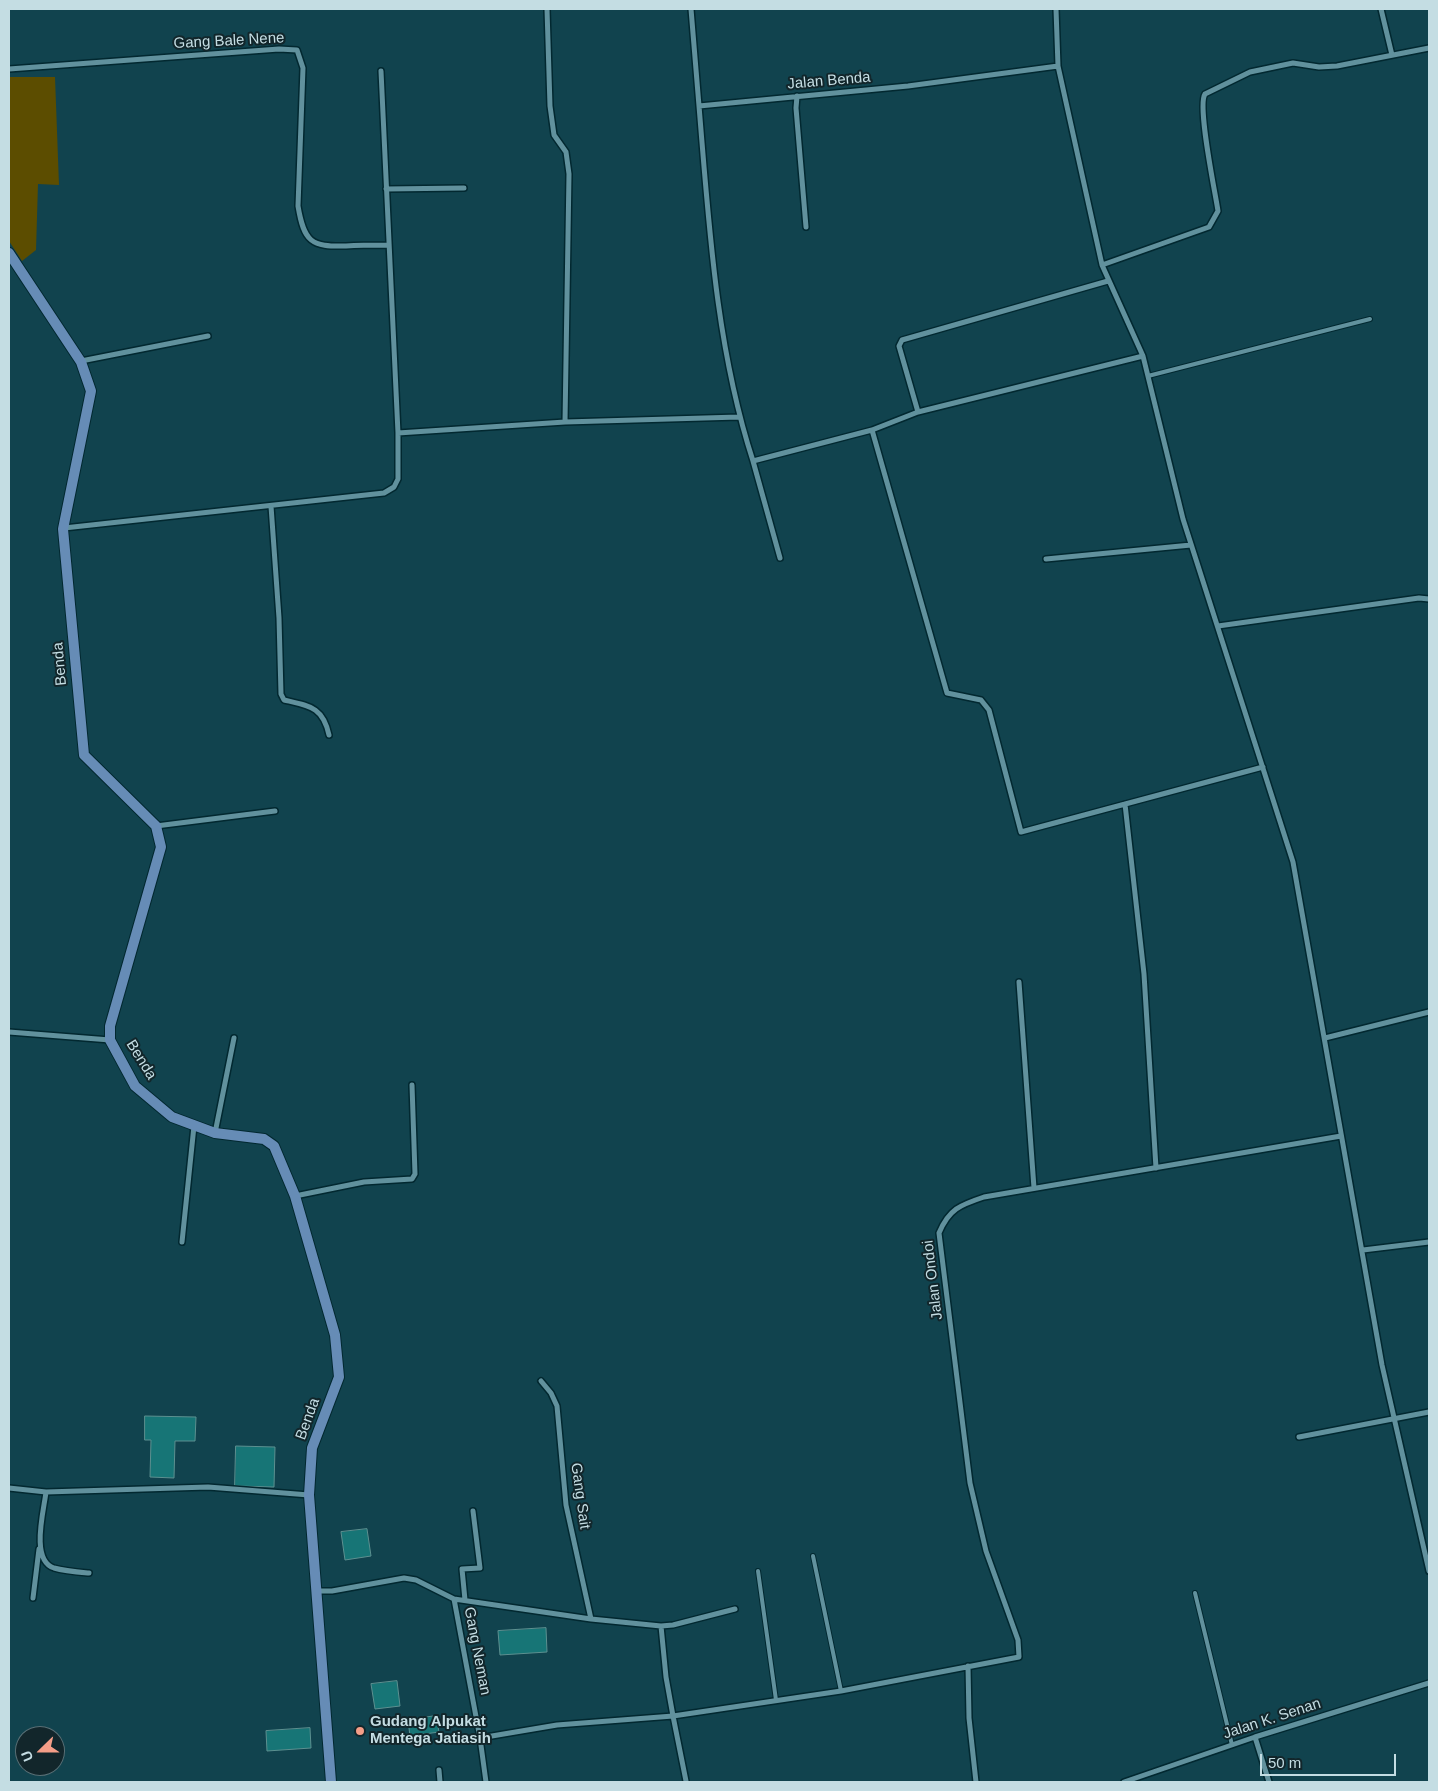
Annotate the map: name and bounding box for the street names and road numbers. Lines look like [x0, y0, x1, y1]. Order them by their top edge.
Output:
street label: Gang Bale Nene [173, 29, 285, 53]
street label: Jalan Benda [787, 68, 871, 94]
street label: Benda [49, 642, 71, 686]
street label: Benda [122, 1037, 160, 1083]
street label: Jalan Ondoi [919, 1239, 947, 1321]
street label: Benda [292, 1396, 324, 1442]
street label: Gang Sait [566, 1462, 594, 1530]
street label: Gang Neman [460, 1605, 494, 1697]
street label: Jalan K. Senan [1221, 1695, 1323, 1743]

